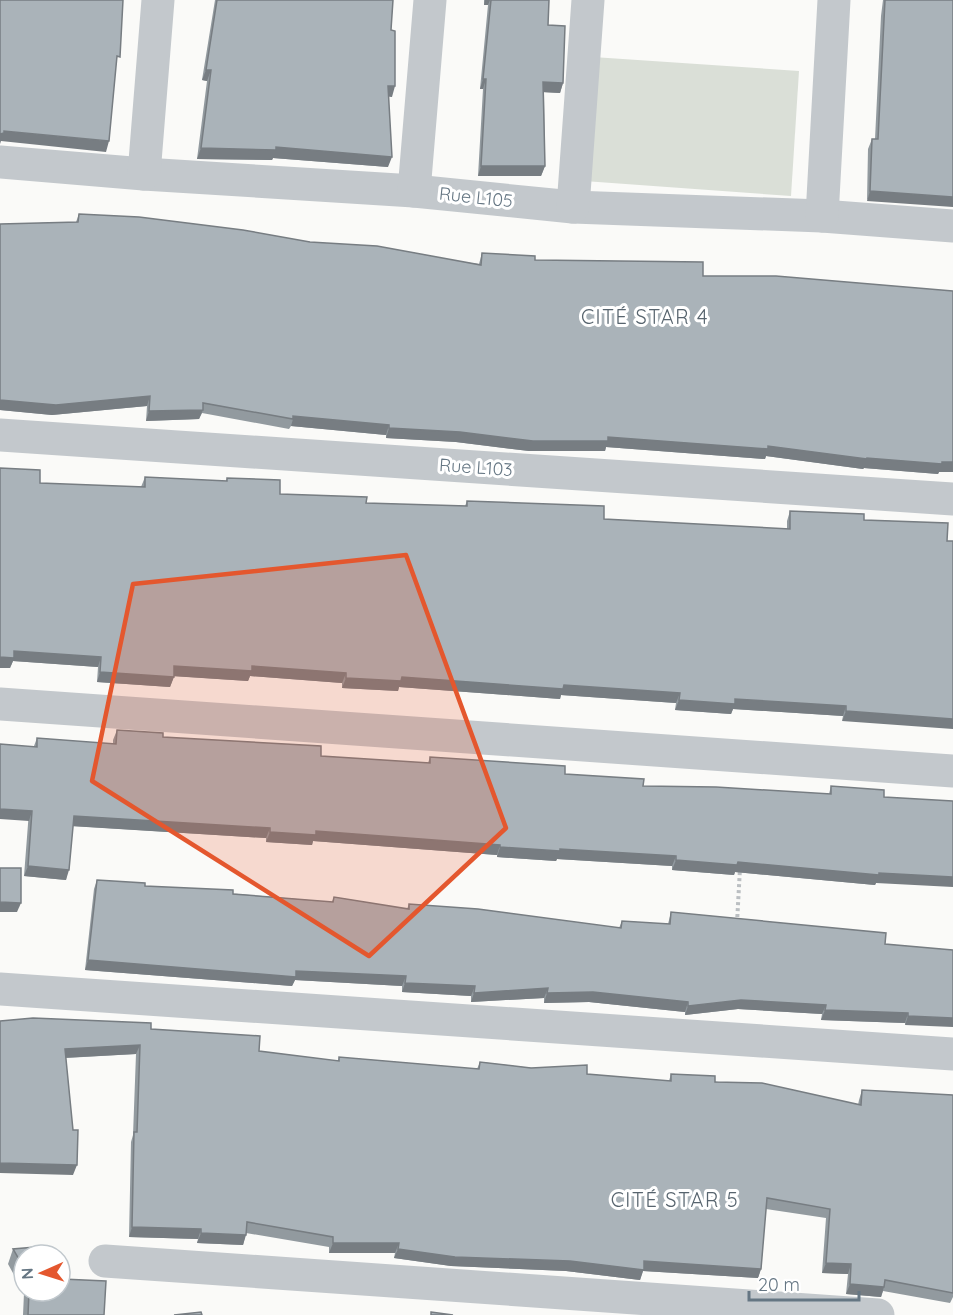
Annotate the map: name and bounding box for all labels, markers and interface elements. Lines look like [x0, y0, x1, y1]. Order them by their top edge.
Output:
street label: Rue L105 [438, 182, 514, 212]
district label: CITÉ STAR 4 [581, 304, 709, 329]
street label: Rue L103 [438, 453, 514, 481]
district label: CITÉ STAR 5 [611, 1187, 739, 1212]
north arrow [12, 1243, 72, 1303]
scale bar [749, 1264, 858, 1302]
text: N [17, 1267, 37, 1280]
text: 20 m [758, 1273, 800, 1296]

